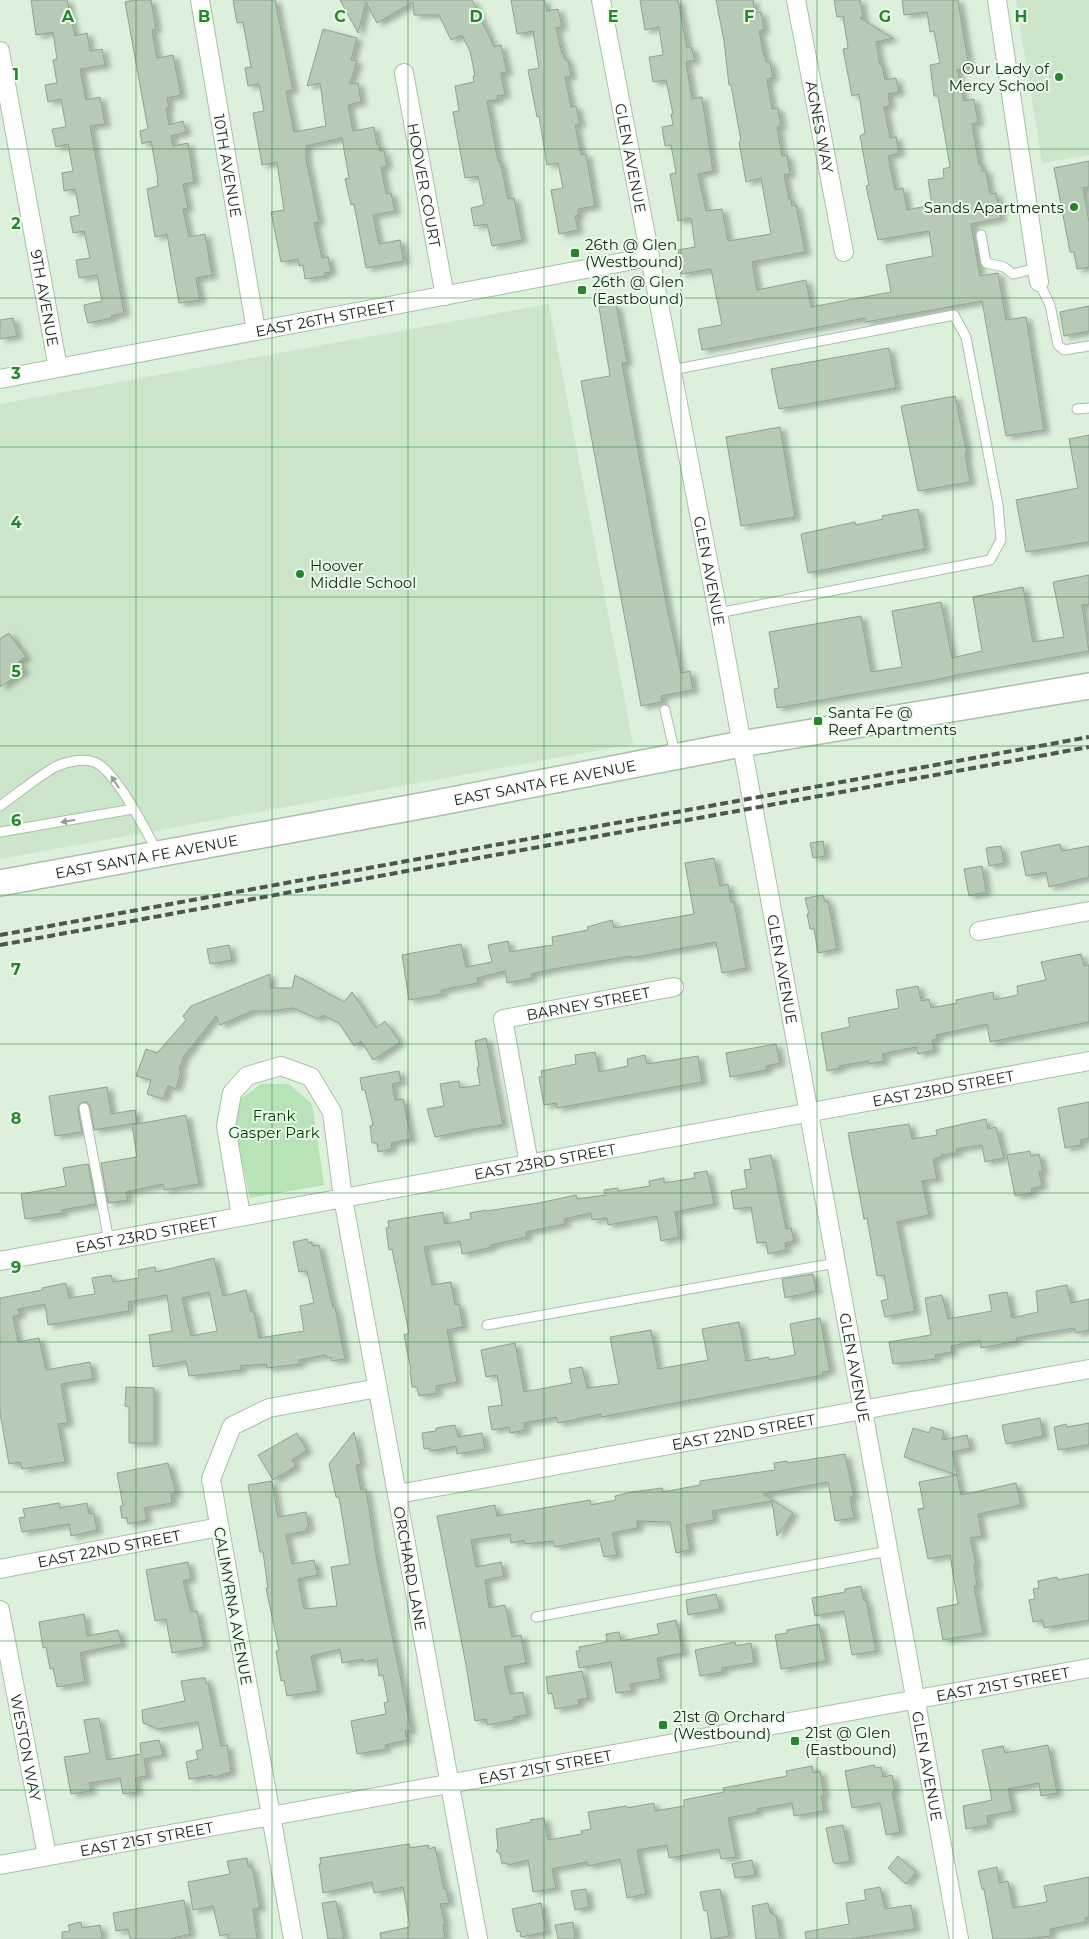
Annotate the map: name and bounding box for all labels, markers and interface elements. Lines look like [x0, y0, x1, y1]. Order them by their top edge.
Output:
text: A [61, 7, 75, 26]
text: B [198, 7, 210, 26]
text: C [334, 7, 346, 26]
text: D [469, 7, 483, 26]
text: E [608, 7, 618, 26]
text: F [744, 7, 754, 26]
text: G [879, 7, 891, 26]
text: H [1015, 7, 1027, 26]
place label: Our Lady of Mercy School [949, 59, 1050, 95]
text: 1 [13, 65, 19, 84]
marker: Our Lady of Mercy School [1053, 71, 1065, 83]
street label: AGNES WAY [802, 79, 838, 175]
street label: GLEN AVENUE [611, 102, 651, 215]
street label: 10TH AVENUE [210, 113, 246, 219]
street label: HOOVER COURT [404, 121, 445, 249]
place label: Sands Apartments [924, 198, 1064, 217]
marker: Sands Apartments [1068, 201, 1080, 213]
text: 2 [11, 214, 21, 233]
place label: 26th @ Glen (Westbound) [585, 235, 683, 271]
marker: 26th @ Glen (Westbound) [569, 247, 581, 259]
street label: 9TH AVENUE [27, 248, 63, 348]
place label: 26th @ Glen (Eastbound) [592, 272, 684, 308]
marker: 26th @ Glen (Eastbound) [576, 284, 588, 296]
street label: EAST 26TH STREET [254, 295, 397, 340]
text: 3 [10, 364, 21, 383]
text: 4 [10, 513, 22, 532]
street label: GLEN AVENUE [690, 514, 730, 627]
place label: Hoover Middle School [310, 556, 416, 592]
marker: Hoover Middle School [294, 568, 306, 580]
text: 5 [11, 662, 21, 681]
place label: Santa Fe @ Reef Apartments [828, 703, 957, 739]
marker: Santa Fe @ Reef Apartments [812, 715, 824, 727]
street label: EAST SANTA FE AVENUE [452, 755, 638, 809]
one-way arrow [110, 775, 120, 789]
text: 6 [11, 811, 21, 830]
one-way arrow [59, 817, 75, 825]
street label: EAST SANTA FE AVENUE [54, 830, 240, 882]
street label: GLEN AVENUE [763, 913, 802, 1026]
text: 7 [11, 960, 21, 979]
street label: BARNEY STREET [525, 982, 652, 1024]
street label: EAST 23RD STREET [871, 1065, 1016, 1110]
park label: Frank Gasper Park [228, 1106, 320, 1142]
text: 8 [11, 1109, 21, 1128]
street label: EAST 23RD STREET [472, 1139, 618, 1183]
street label: EAST 23RD STREET [74, 1212, 219, 1256]
text: 9 [11, 1258, 21, 1277]
street label: GLEN AVENUE [836, 1311, 874, 1424]
street label: EAST 22ND STREET [670, 1409, 817, 1454]
street label: ORCHARD LANE [390, 1505, 431, 1632]
street label: EAST 22ND STREET [36, 1525, 183, 1571]
street label: CALIMYRNA AVENUE [210, 1525, 256, 1687]
street label: EAST 21ST STREET [934, 1662, 1071, 1705]
street label: WESTON WAY [7, 1692, 46, 1803]
place label: 21st @ Orchard (Westbound) [673, 1707, 785, 1743]
street label: GLEN AVENUE [908, 1710, 947, 1822]
marker: 21st @ Orchard (Westbound) [657, 1719, 669, 1731]
place label: 21st @ Glen (Eastbound) [805, 1723, 897, 1759]
marker: 21st @ Glen (Eastbound) [789, 1735, 801, 1747]
street label: EAST 21ST STREET [477, 1745, 614, 1788]
street label: EAST 21ST STREET [78, 1817, 215, 1860]

